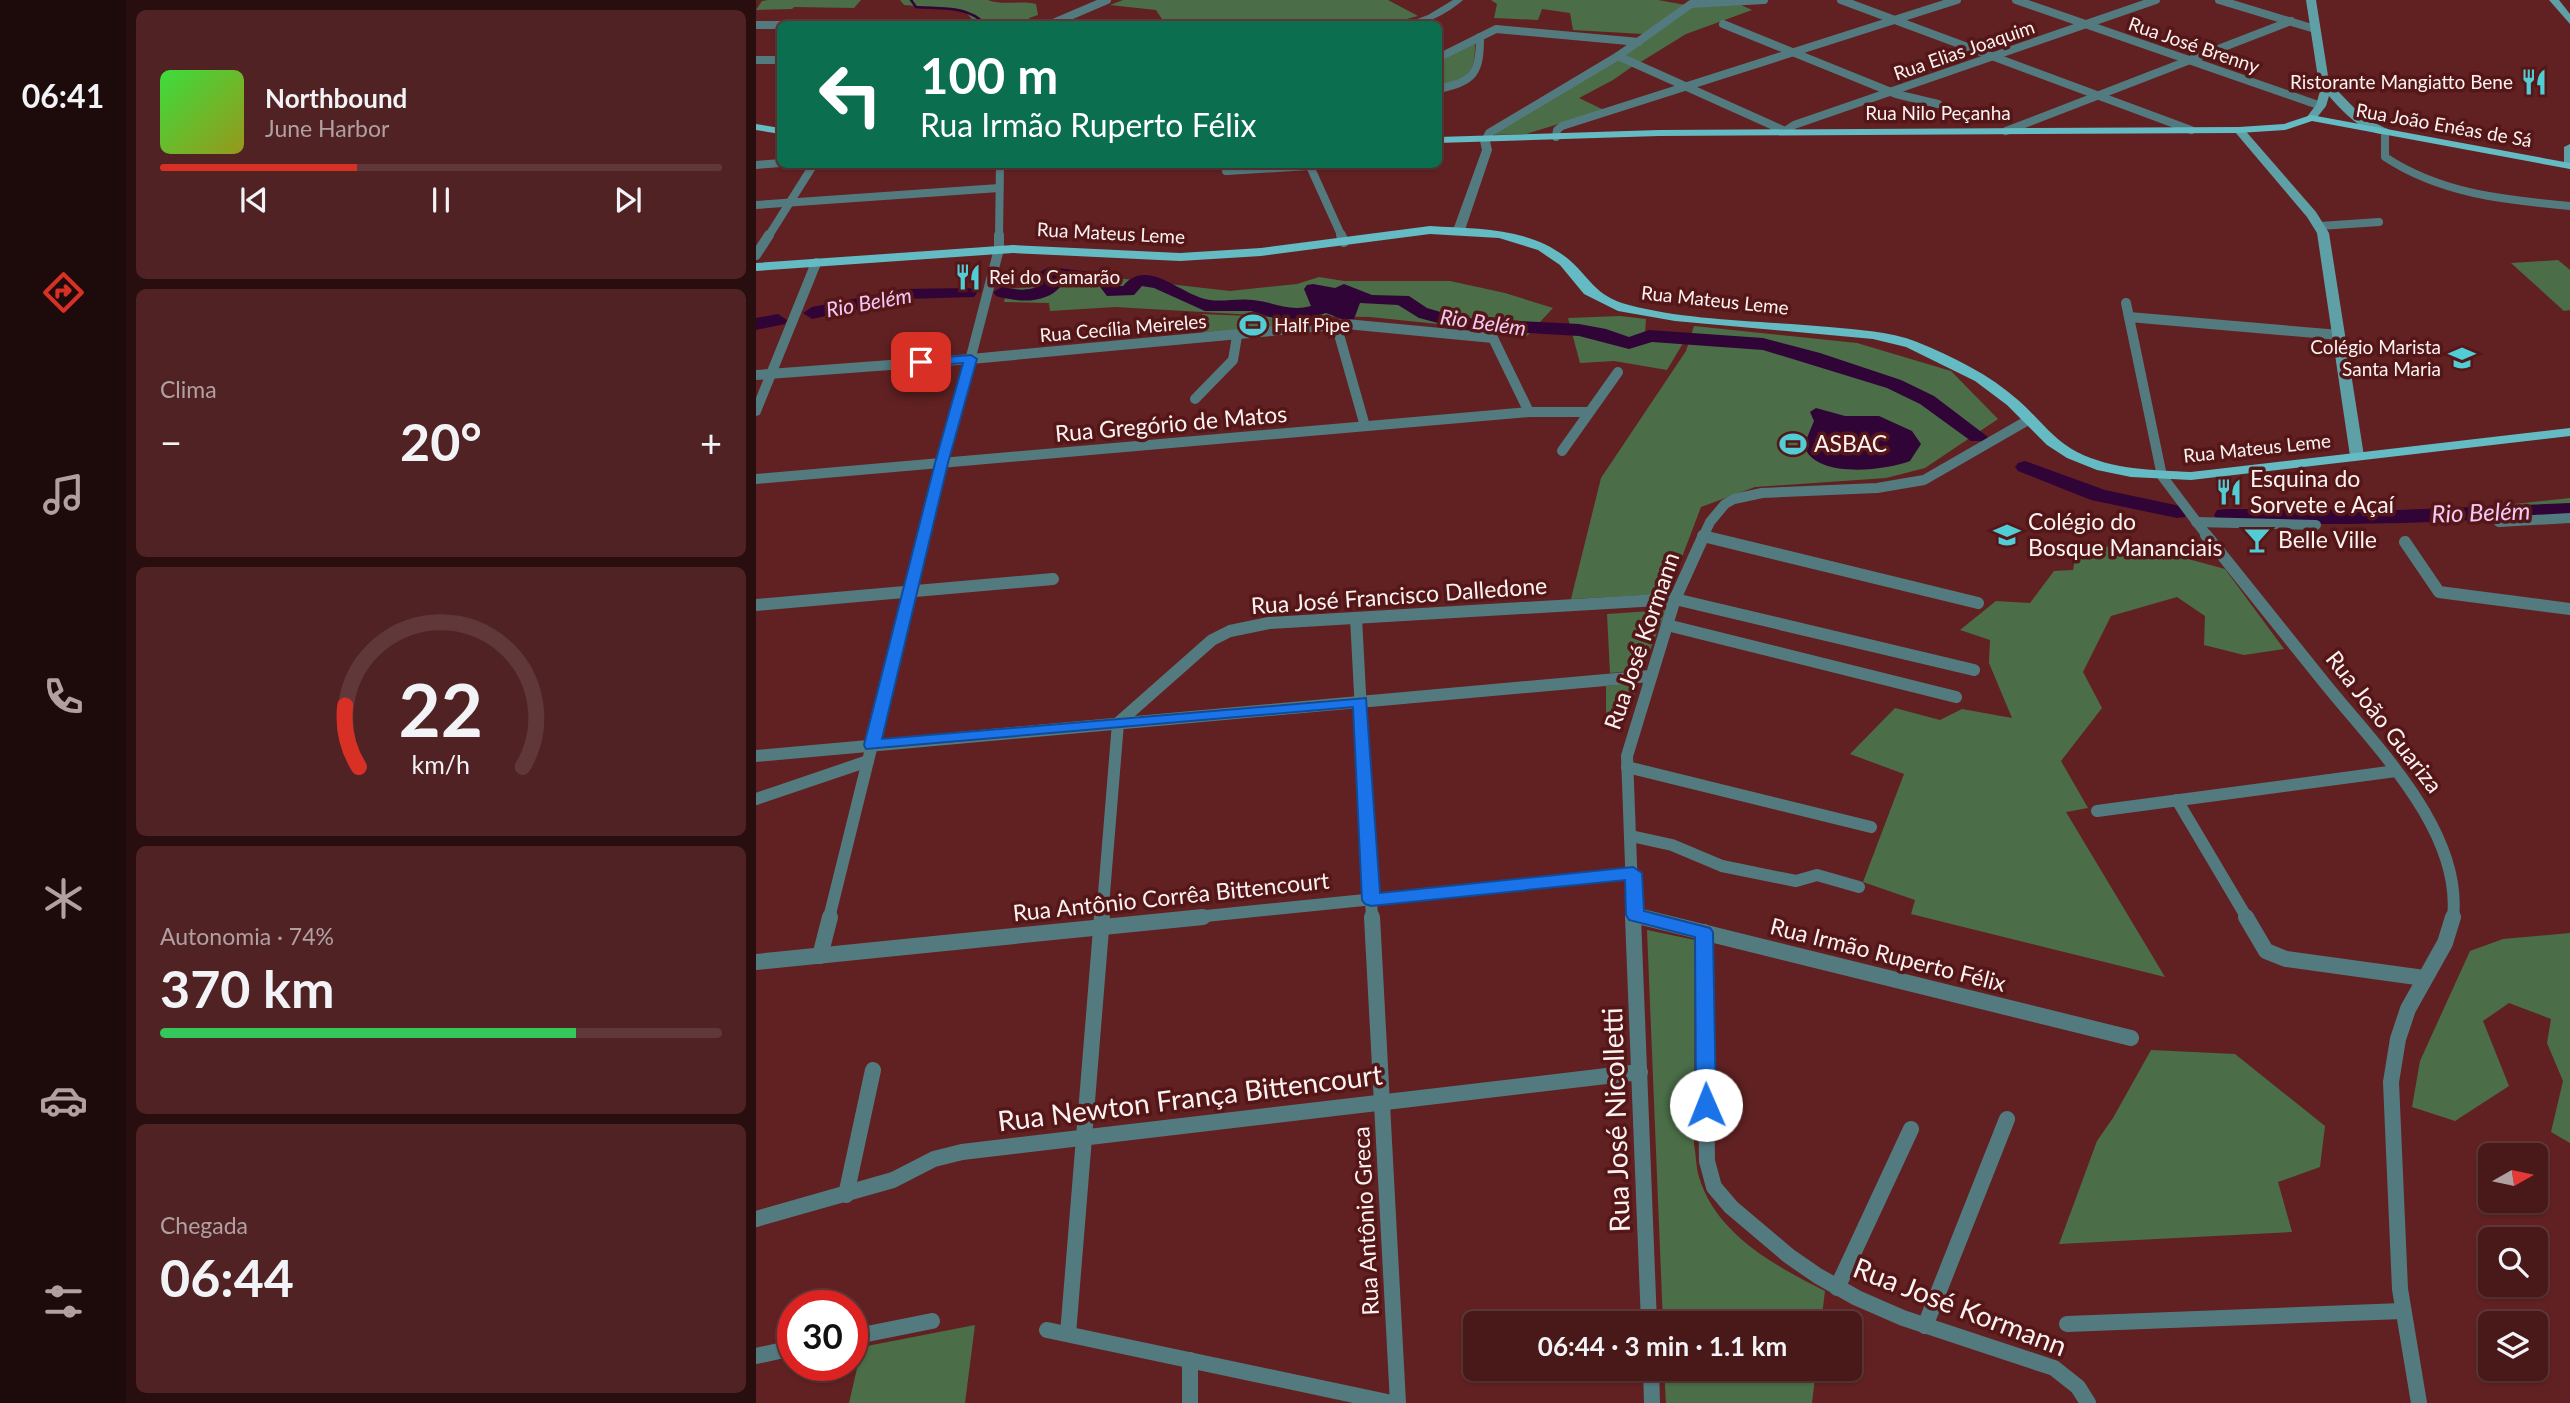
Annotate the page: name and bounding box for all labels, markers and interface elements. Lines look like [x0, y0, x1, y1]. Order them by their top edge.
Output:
street label: Rua José Brenny [2126, 11, 2263, 78]
street label: Rua Elias Joaquim [1890, 15, 2037, 84]
text: 100 m [920, 46, 1058, 104]
icon: left [805, 49, 896, 140]
restaurant icon: Ristorante Mangiatto Bene [2519, 67, 2549, 97]
place label: Ristorante Mangiatto Bene [2290, 70, 2513, 93]
text: 06:41 [22, 76, 104, 115]
text: Northbound [265, 82, 407, 114]
street label: Rua João Enéas de Sá [2354, 98, 2534, 151]
street label: Rua Nilo Peçanha [1865, 101, 2011, 124]
text: Rua Irmão Ruperto Félix [920, 105, 1256, 144]
text: June Harbor [265, 114, 389, 142]
icon: previous [235, 181, 273, 219]
icon: pause [422, 181, 460, 219]
icon: next [609, 181, 647, 219]
street label: Rua Mateus Leme [1036, 217, 1186, 248]
restaurant icon: Rei do Camarão [953, 262, 983, 292]
place label: Rei do Camarão [989, 265, 1120, 288]
icon: directions [39, 268, 88, 317]
street label: Rua Mateus Leme [1640, 280, 1790, 319]
water label: Rio Belém [824, 282, 914, 321]
water label: Rio Belém [1439, 303, 1528, 340]
street label: Rua Cecília Meireles [1039, 309, 1207, 346]
sports icon: Half Pipe [1238, 310, 1268, 340]
place label: Half Pipe [1274, 313, 1350, 336]
pin [891, 332, 951, 392]
place label: Colégio Marista Santa Maria [2310, 335, 2441, 380]
icon: arrive [902, 343, 940, 381]
school or university icon: Colégio Marista Santa Maria [2447, 343, 2477, 373]
text: Clima [160, 375, 217, 403]
street label: Rua Gregório de Matos [1054, 399, 1288, 447]
text: 20° [400, 410, 482, 472]
text: − [160, 419, 182, 465]
text: + [700, 419, 722, 465]
street label: Rua Mateus Leme [2182, 428, 2332, 467]
sports icon: ASBAC [1778, 429, 1808, 459]
place label: ASBAC [1814, 429, 1887, 457]
place label: Esquina do Sorvete e Açaí [2250, 464, 2396, 518]
icon: music [39, 470, 88, 519]
restaurant icon: Esquina do Sorvete e Açaí [2214, 477, 2244, 507]
water label: Rio Belém [2431, 495, 2531, 528]
place label: Colégio do Bosque Mananciais [2028, 507, 2222, 561]
school or university icon: Colégio do Bosque Mananciais [1992, 520, 2022, 550]
bar icon: Belle Ville [2242, 525, 2272, 555]
place label: Belle Ville [2278, 525, 2377, 553]
street label: Rua José Kormann [1598, 548, 1684, 733]
street label: Rua José Francisco Dalledone [1250, 571, 1548, 619]
street label: Rua João Guariza [2321, 645, 2449, 798]
text: 22 [399, 666, 483, 754]
icon: phone [39, 672, 88, 721]
text: km/h [412, 749, 470, 779]
street label: Rua Antônio Corrêa Bittencourt [1011, 865, 1331, 927]
icon: climate [39, 874, 88, 923]
street label: Rua Irmão Ruperto Félix [1768, 911, 2009, 997]
text: Autonomia · 74% [160, 922, 334, 950]
text: 370 km [160, 957, 334, 1019]
street label: Rua José Nicolletti [1594, 1007, 1636, 1233]
street label: Rua Newton França Bittencourt [996, 1057, 1384, 1137]
position arrow [1669, 1068, 1743, 1142]
icon: car [39, 1076, 88, 1125]
street label: Rua Antônio Greca [1346, 1126, 1384, 1316]
north arrow [2478, 1143, 2548, 1213]
map controls [2478, 1143, 2548, 1381]
text: Chegada [160, 1211, 248, 1239]
button: search [2478, 1227, 2548, 1297]
text: 06:44 [160, 1246, 294, 1308]
street label: Rua José Kormann [1849, 1250, 2072, 1362]
icon: filters [39, 1277, 88, 1326]
speed limit sign: 30 [777, 1290, 868, 1381]
button: layers [2478, 1311, 2548, 1381]
text: 06:44 · 3 min · 1.1 km [1538, 1330, 1787, 1362]

